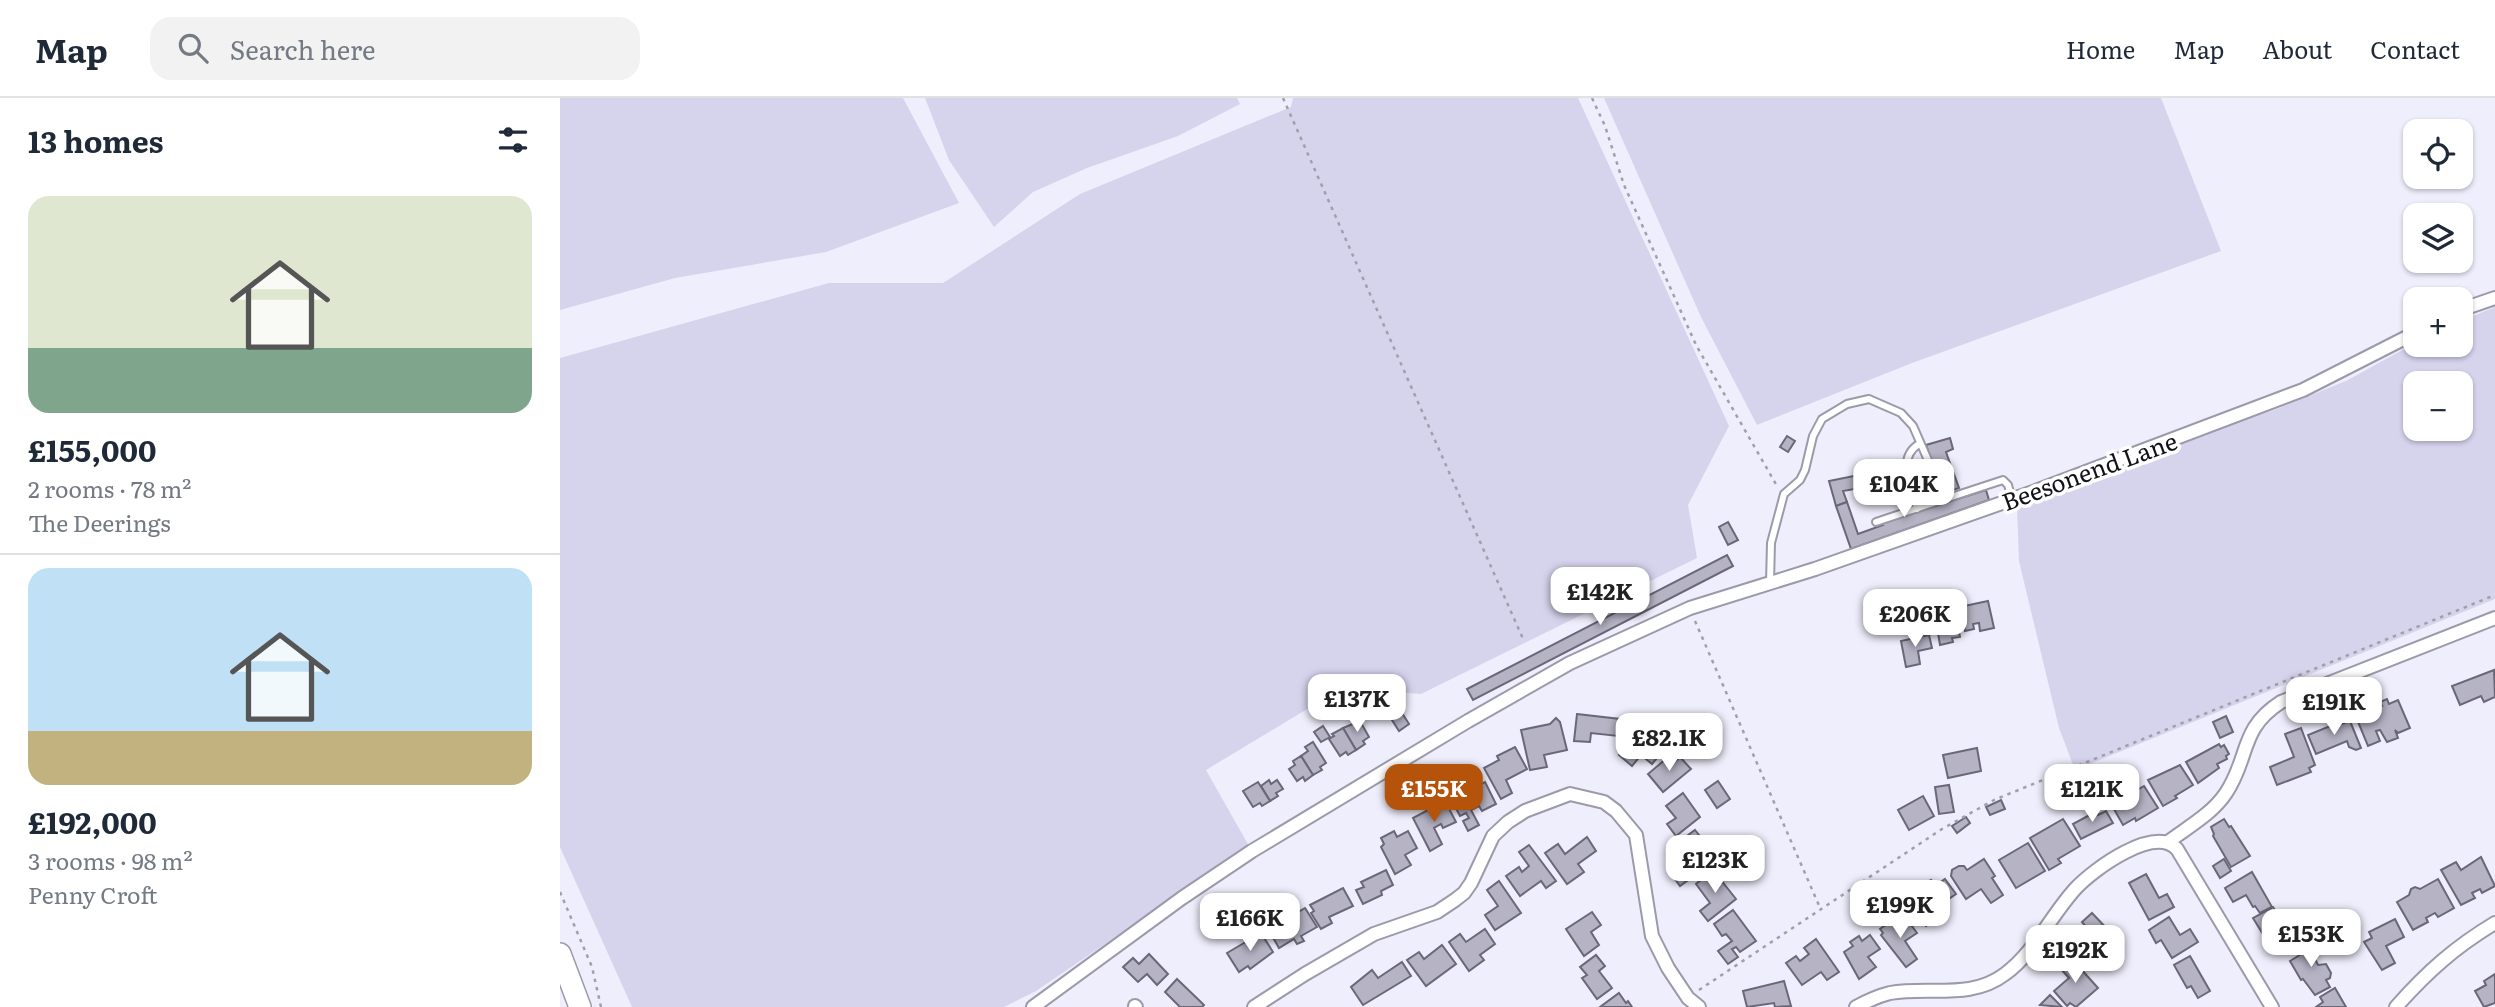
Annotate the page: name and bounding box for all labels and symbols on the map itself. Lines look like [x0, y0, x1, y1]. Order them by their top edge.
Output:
street label: Beesonend Lane [1996, 422, 2182, 518]
pin: £104K [1855, 460, 1953, 519]
pin: £142K [1551, 568, 1649, 627]
pin: £206K [1866, 589, 1964, 649]
pin: £137K [1308, 674, 1406, 734]
pin: £191K [2285, 678, 2383, 737]
pin: £82.1K [1612, 714, 1726, 773]
pin: £155K [1385, 764, 1483, 824]
pin: £121K [2043, 764, 2141, 824]
pin: £123K [1666, 836, 1764, 895]
pin: £199K [1851, 880, 1949, 940]
pin: £166K [1201, 894, 1299, 953]
pin: £153K [2262, 910, 2360, 969]
pin: £192K [2026, 926, 2124, 985]

